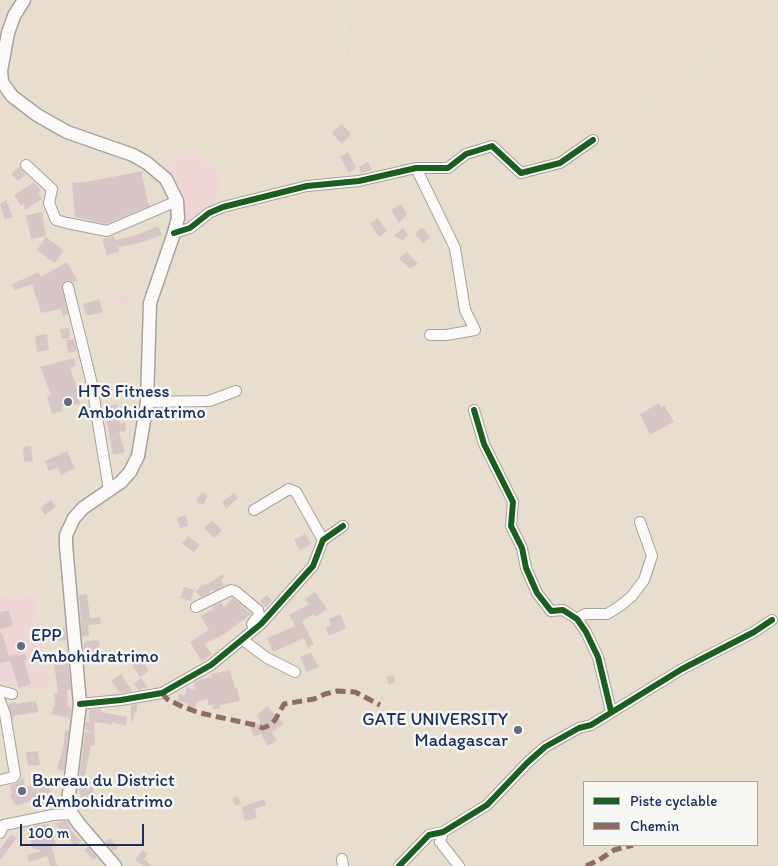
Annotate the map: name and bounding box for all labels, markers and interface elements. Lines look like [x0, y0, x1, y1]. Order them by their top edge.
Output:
place label: HTS Fitness Ambohidratrimo [78, 381, 206, 424]
marker: HTS Fitness Ambohidratrimo [62, 396, 74, 408]
place label: EPP Ambohidratrimo [31, 625, 159, 668]
marker: EPP Ambohidratrimo [15, 640, 27, 652]
place label: GATE UNIVERSITY Madagascar [362, 709, 508, 752]
marker: GATE UNIVERSITY Madagascar [512, 724, 524, 736]
place label: Bureau du District d'Ambohidratrimo [32, 770, 175, 812]
legend [583, 781, 758, 846]
marker: Bureau du District d'Ambohidratrimo [16, 785, 28, 797]
text: Piste cyclable [630, 792, 717, 810]
scale bar [22, 814, 146, 846]
text: Chemin [630, 817, 679, 835]
text: 100 m [28, 824, 69, 842]

